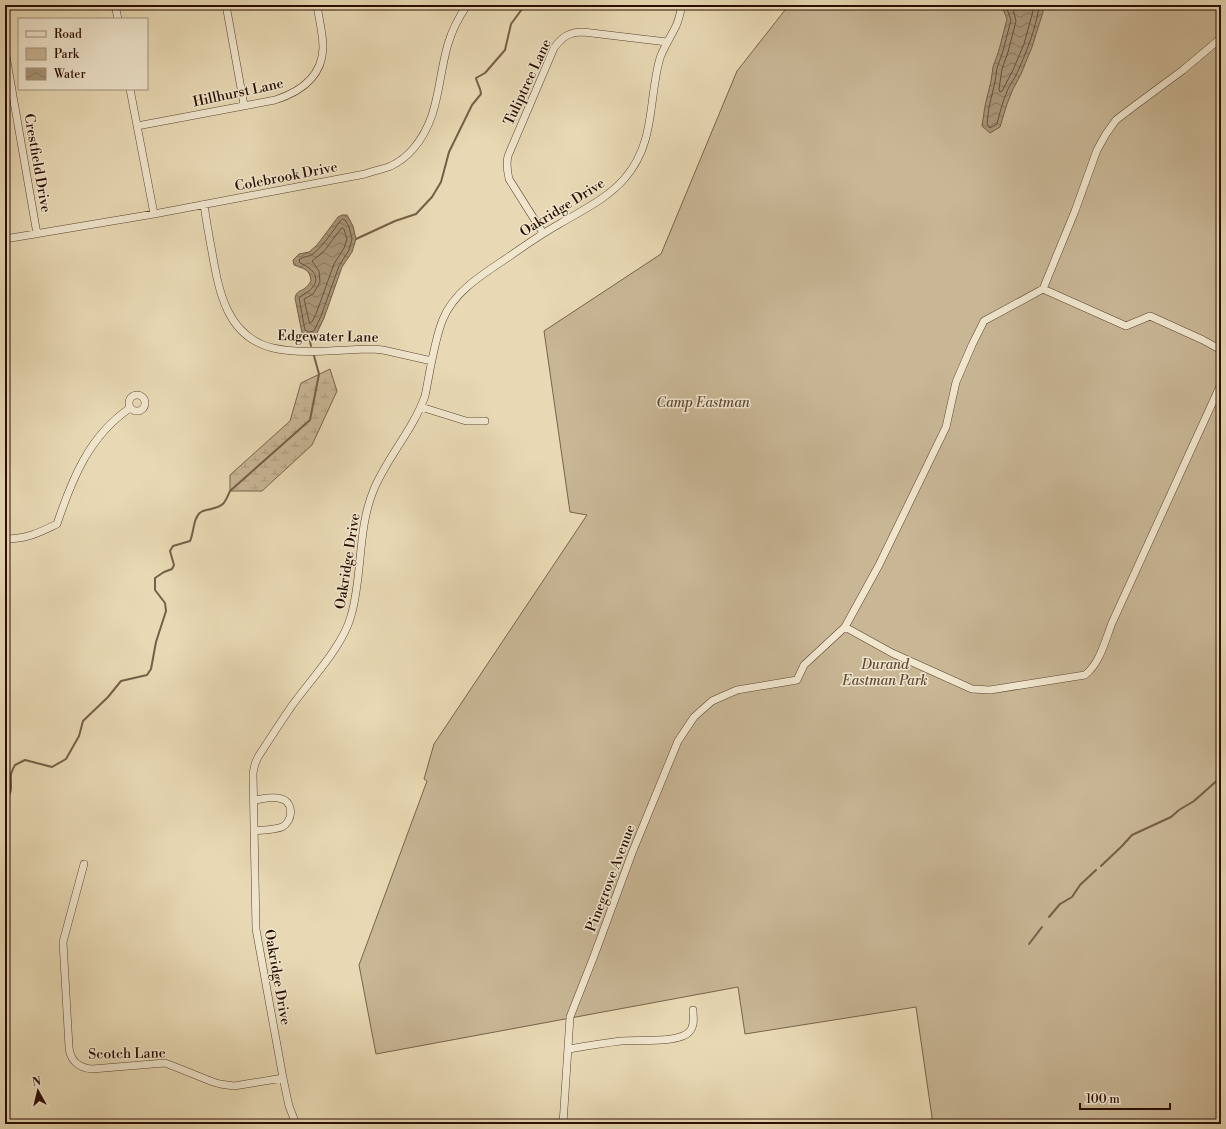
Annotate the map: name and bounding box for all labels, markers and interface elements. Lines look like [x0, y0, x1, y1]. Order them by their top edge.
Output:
legend [18, 18, 148, 90]
text: Road [54, 27, 82, 42]
street label: Tuliptree Lane [500, 36, 556, 128]
text: Park [54, 47, 80, 62]
text: Water [53, 67, 86, 82]
street label: Hillhurst Lane [191, 75, 285, 111]
street label: Crestfield Drive [19, 112, 55, 214]
street label: Colebrook Drive [233, 158, 339, 196]
street label: Oakridge Drive [517, 175, 608, 241]
street label: Edgewater Lane [277, 327, 379, 347]
park label: Camp Eastman [656, 394, 750, 412]
street label: Oakridge Drive [332, 512, 364, 610]
park label: Durand Eastman Park [841, 656, 928, 690]
street label: Pinegrove Avenue [582, 822, 640, 935]
street label: Oakridge Drive [260, 928, 294, 1026]
street label: Scotch Lane [88, 1044, 166, 1064]
north arrow [18, 1071, 58, 1111]
text: N [31, 1075, 42, 1090]
scale bar [1080, 1085, 1170, 1111]
text: 100 m [1086, 1092, 1120, 1107]

